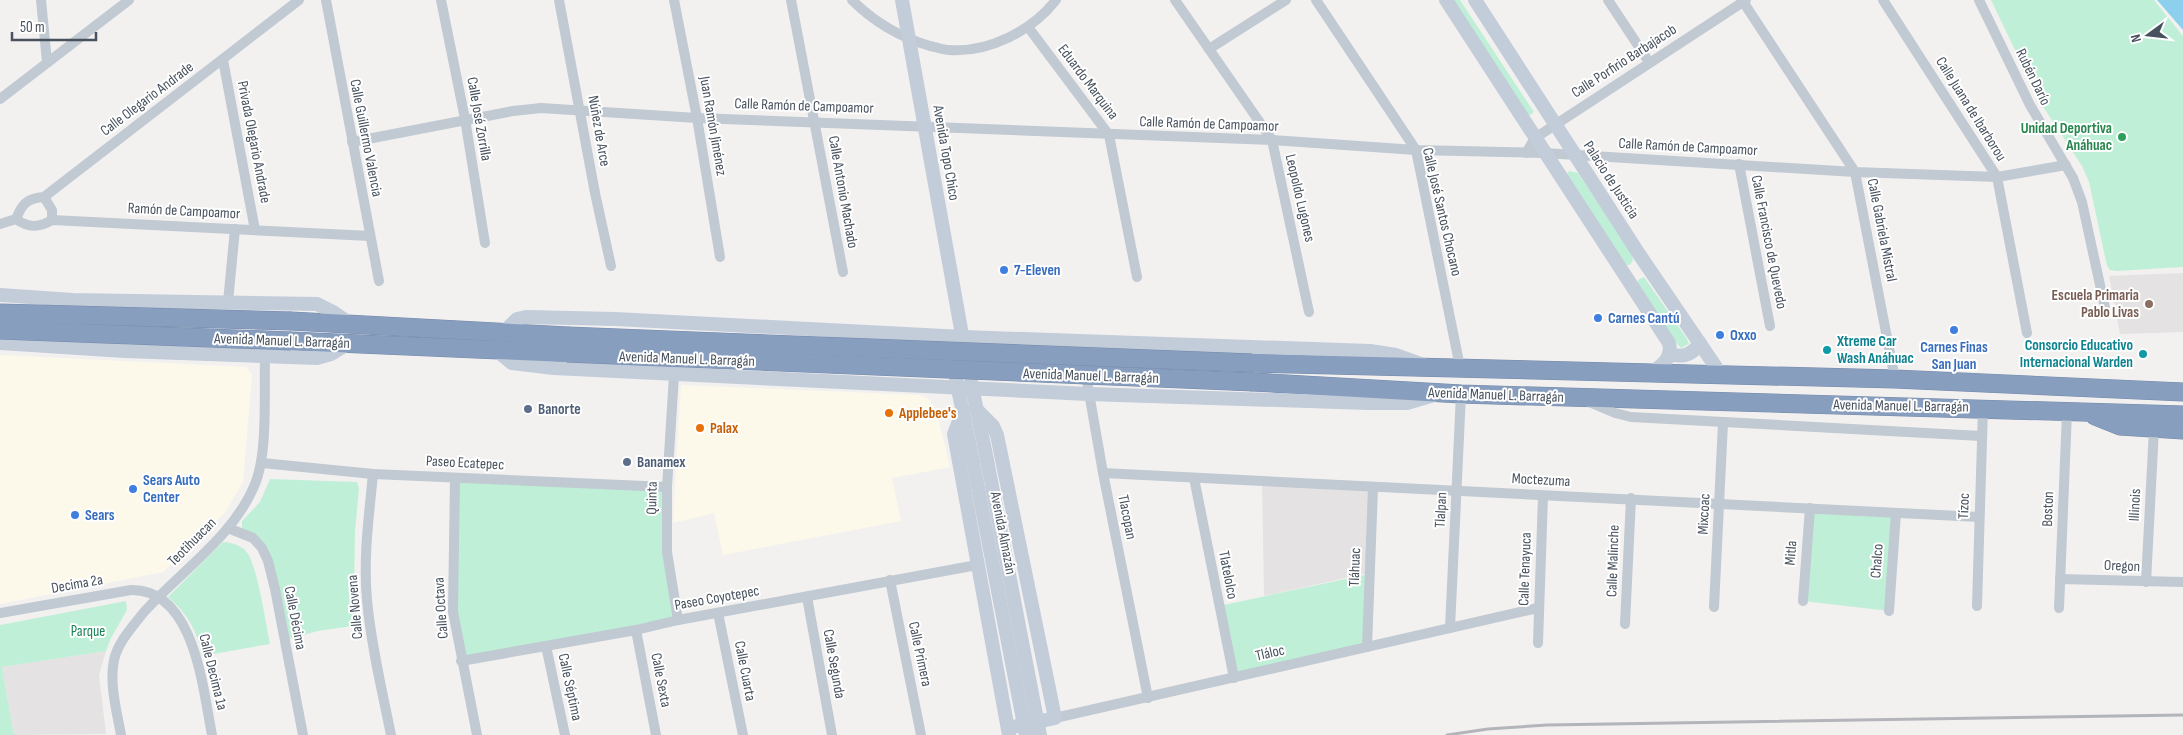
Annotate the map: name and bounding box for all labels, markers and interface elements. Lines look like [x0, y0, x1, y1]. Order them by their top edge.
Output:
scale bar [12, 10, 96, 42]
north arrow [2123, 10, 2173, 60]
text: 50 m [20, 18, 45, 37]
street label: Calle Porfirio Barbajacob [1568, 20, 1680, 102]
text: N [2127, 32, 2145, 44]
street label: Eduardo Marquina [1053, 41, 1123, 124]
street label: Rubén Darío [2011, 46, 2055, 108]
street label: Calle Juana de Ibarborou [1931, 53, 2011, 165]
street label: Calle Olegario Andrade [97, 58, 197, 140]
street label: Juan Ramón Jiménez [695, 74, 731, 178]
street label: Calle José Zorrilla [462, 76, 496, 163]
street label: Calle Guillermo Valencia [345, 78, 387, 199]
street label: Privada Olegario Andrade [233, 79, 275, 205]
street label: Núñez de Arce [583, 94, 615, 168]
street label: Calle Ramón de Campoamor [734, 94, 875, 118]
street label: Avenida Topo Chico [928, 103, 964, 202]
street label: Calle Ramón de Campoamor [1139, 112, 1280, 136]
place label: Unidad Deportiva Anáhuac [2021, 119, 2112, 155]
marker: Unidad Deportiva Anáhuac [2116, 131, 2128, 143]
street label: Calle Antonio Machado [824, 134, 862, 250]
street label: Calle Ramón de Campoamor [1618, 134, 1759, 160]
street label: Palacio de Justicia [1579, 137, 1643, 223]
street label: Calle José Santos Chocano [1418, 146, 1466, 278]
street label: Leopoldo Lugones [1281, 152, 1319, 244]
street label: Calle Francisco de Quevedo [1747, 173, 1791, 311]
street label: Calle Gabriela Mistral [1863, 177, 1901, 283]
street label: Ramón de Campoamor [127, 199, 241, 223]
place label: 7-Eleven [1014, 261, 1061, 280]
marker: 7-Eleven [998, 264, 1010, 276]
place label: Escuela Primaria Pablo Livas [2052, 286, 2139, 322]
marker: Escuela Primaria Pablo Livas [2143, 298, 2155, 310]
place label: Carnes Cantú [1608, 309, 1679, 328]
marker: Carnes Cantú [1592, 312, 1604, 324]
marker: Carnes Finas San Juan [1948, 324, 1960, 336]
place label: Oxxo [1730, 326, 1757, 345]
street label: Avenida Manuel L. Barragán [213, 329, 350, 353]
marker: Oxxo [1714, 329, 1726, 341]
place label: Xtreme Car Wash Anáhuac [1836, 332, 1914, 368]
place label: Consorcio Educativo Internacional Warden [2020, 336, 2133, 372]
place label: Carnes Finas San Juan [1920, 338, 1988, 374]
marker: Xtreme Car Wash Anáhuac [1821, 344, 1833, 356]
street label: Avenida Manuel L. Barragán [618, 347, 755, 371]
marker: Consorcio Educativo Internacional Warden [2137, 348, 2149, 360]
street label: Avenida Manuel L. Barragán [1022, 364, 1159, 388]
street label: Avenida Manuel L. Barragán [1427, 383, 1564, 407]
street label: Avenida Manuel L. Barragán [1832, 395, 1969, 417]
place label: Banorte [538, 400, 581, 419]
marker: Banorte [522, 403, 534, 415]
place label: Applebee's [898, 404, 957, 423]
marker: Applebee's [883, 407, 895, 419]
place label: Palax [710, 419, 739, 438]
marker: Palax [694, 422, 706, 434]
street label: Paseo Ecatepec [425, 451, 505, 475]
place label: Banamex [637, 453, 686, 472]
marker: Banamex [621, 456, 633, 468]
street label: Moctezuma [1511, 469, 1571, 491]
place label: Sears Auto Center [143, 471, 200, 507]
street label: Quinta [642, 481, 662, 515]
marker: Sears Auto Center [127, 483, 139, 495]
street label: Illinois [2125, 488, 2145, 522]
street label: Avenida Almazán [985, 489, 1020, 576]
street label: Boston [2038, 491, 2058, 527]
street label: Tlalpan [1431, 492, 1451, 528]
street label: Tlacopan [1113, 493, 1141, 541]
street label: Mixcoac [1693, 493, 1715, 535]
street label: Tízoc [1954, 493, 1974, 519]
place label: Sears [85, 506, 115, 525]
marker: Sears [69, 509, 81, 521]
street label: Teotihuacan [164, 514, 220, 570]
street label: Calle Malinche [1602, 525, 1624, 597]
street label: Calle Tenayuca [1514, 532, 1536, 606]
street label: Mitla [1781, 540, 1801, 566]
street label: Chalco [1866, 543, 1888, 579]
street label: Tláhuac [1345, 547, 1365, 587]
street label: Tlatelolco [1214, 549, 1242, 601]
street label: Oregon [2104, 556, 2140, 576]
street label: Decima 2a [50, 570, 104, 598]
street label: Calle Novena [343, 574, 367, 640]
street label: Calle Octava [429, 576, 453, 639]
street label: Paseo Coyotepec [673, 581, 761, 615]
street label: Calle Décima [280, 585, 311, 652]
street label: Calle Primera [904, 620, 936, 688]
park label: Parque [71, 622, 105, 641]
street label: Calle Segunda [819, 628, 849, 700]
street label: Calle Decima 1a [194, 632, 232, 712]
street label: Calle Cuarta [730, 639, 760, 703]
street label: Tláloc [1253, 640, 1287, 666]
street label: Calle Sexta [646, 651, 676, 709]
street label: Calle Séptima [554, 652, 586, 723]

